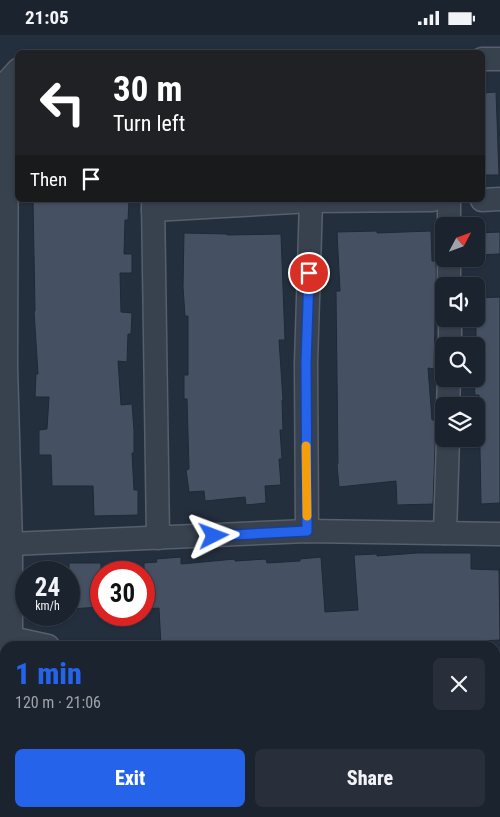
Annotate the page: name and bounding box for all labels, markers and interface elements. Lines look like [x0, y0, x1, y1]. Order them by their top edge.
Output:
text: 21:05 [25, 6, 69, 29]
text: 30 m [113, 69, 182, 110]
icon: left [30, 70, 95, 135]
text: Turn left [113, 111, 185, 136]
icon: arrive [77, 165, 105, 193]
text: Then [30, 168, 67, 191]
north arrow [435, 217, 485, 267]
map controls [435, 217, 485, 447]
pin [288, 252, 330, 294]
icon: arrive [295, 259, 323, 287]
button: sound [435, 277, 485, 327]
button: search [435, 337, 485, 387]
button: layers [435, 397, 485, 447]
position arrow [187, 509, 239, 561]
speed limit sign: 30 [90, 561, 155, 626]
text: 24 [35, 573, 60, 602]
text: km/h [35, 599, 60, 613]
text: 1 min [15, 656, 82, 691]
button: close [433, 658, 485, 710]
text: 120 m · 21:06 [15, 693, 101, 712]
button: Exit [15, 749, 245, 807]
button: Share [255, 749, 485, 807]

